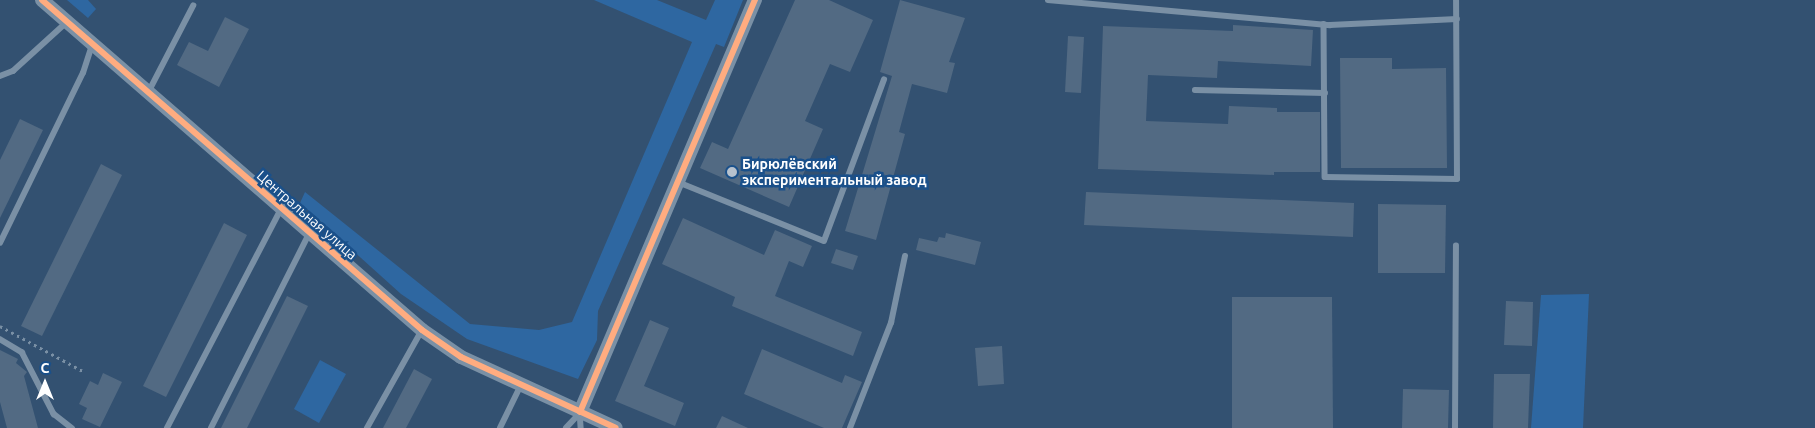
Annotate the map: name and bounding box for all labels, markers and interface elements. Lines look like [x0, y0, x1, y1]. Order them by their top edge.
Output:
place label: Бирюлёвский экспериментальный завод [742, 156, 927, 188]
marker: Бирюлёвский экспериментальный завод [726, 166, 738, 178]
street label: Центральная улица [253, 167, 361, 263]
north arrow [20, 358, 70, 408]
text: С [41, 360, 49, 376]

